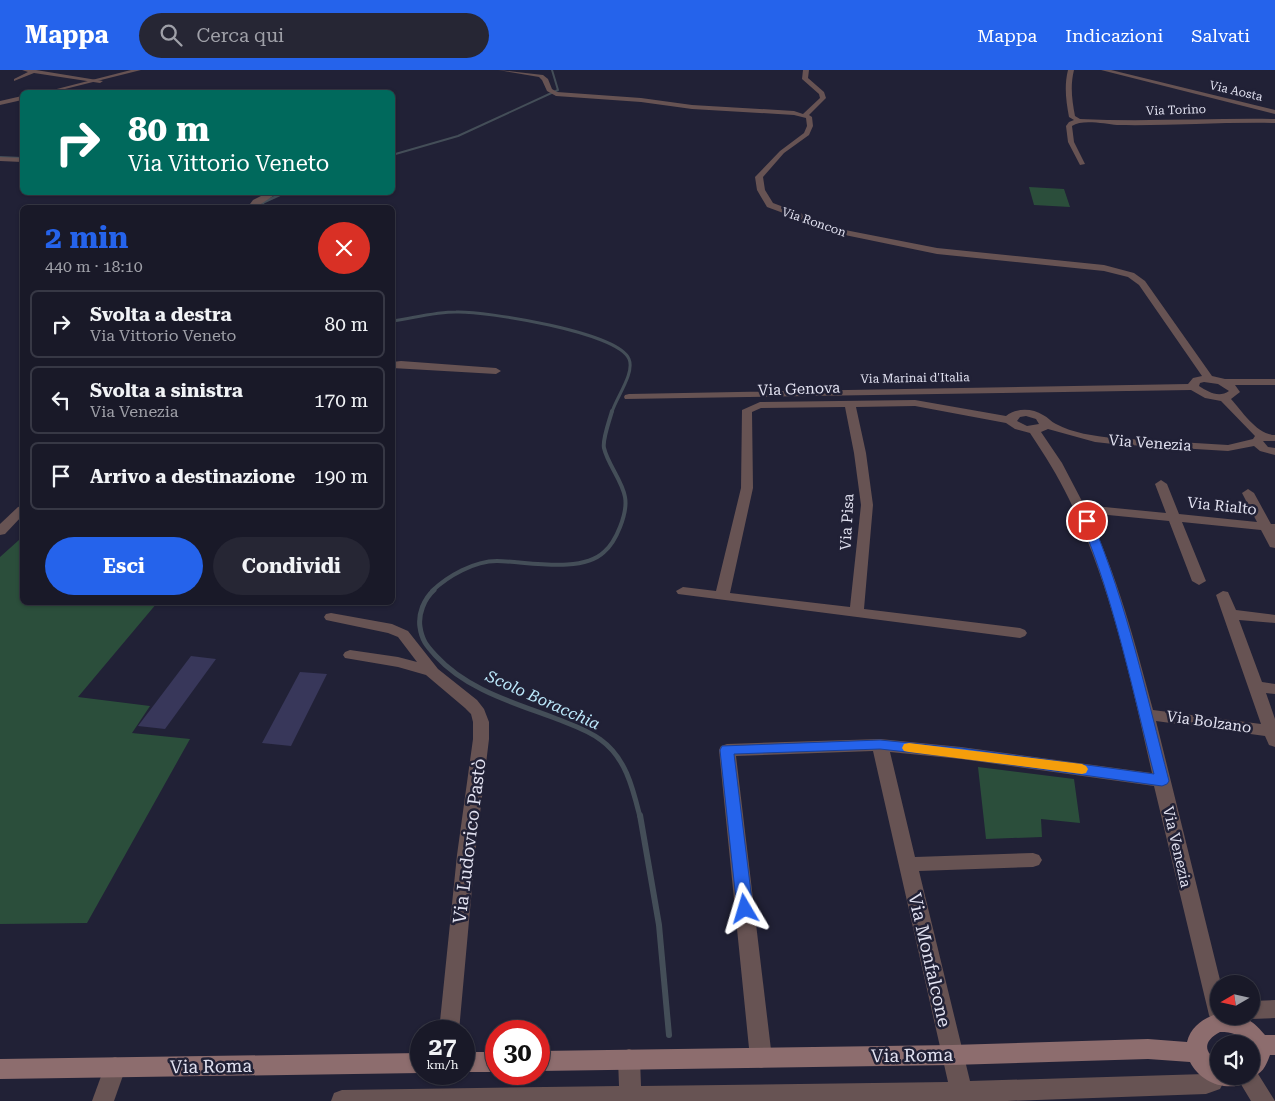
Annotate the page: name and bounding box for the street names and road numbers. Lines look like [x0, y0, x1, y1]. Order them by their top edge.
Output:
street label: Via Aosta [1208, 78, 1264, 104]
street label: Via Torino [1146, 102, 1206, 118]
street label: Via Roncon [780, 205, 848, 240]
street label: Via Marinai d'Italia [860, 370, 970, 386]
street label: Via Genova [757, 379, 841, 399]
street label: Via Venezia [1108, 431, 1192, 455]
street label: Via Pisa [837, 493, 857, 551]
street label: Via Rialto [1186, 493, 1258, 519]
street label: Via Bolzano [1166, 707, 1252, 737]
street label: Via Ludovico Pastò [448, 757, 490, 925]
street label: Via Venezia [1159, 805, 1195, 889]
street label: Via Monfalcone [904, 891, 956, 1029]
street label: Via Roma [871, 1044, 953, 1066]
street label: Via Roma [170, 1055, 252, 1077]

